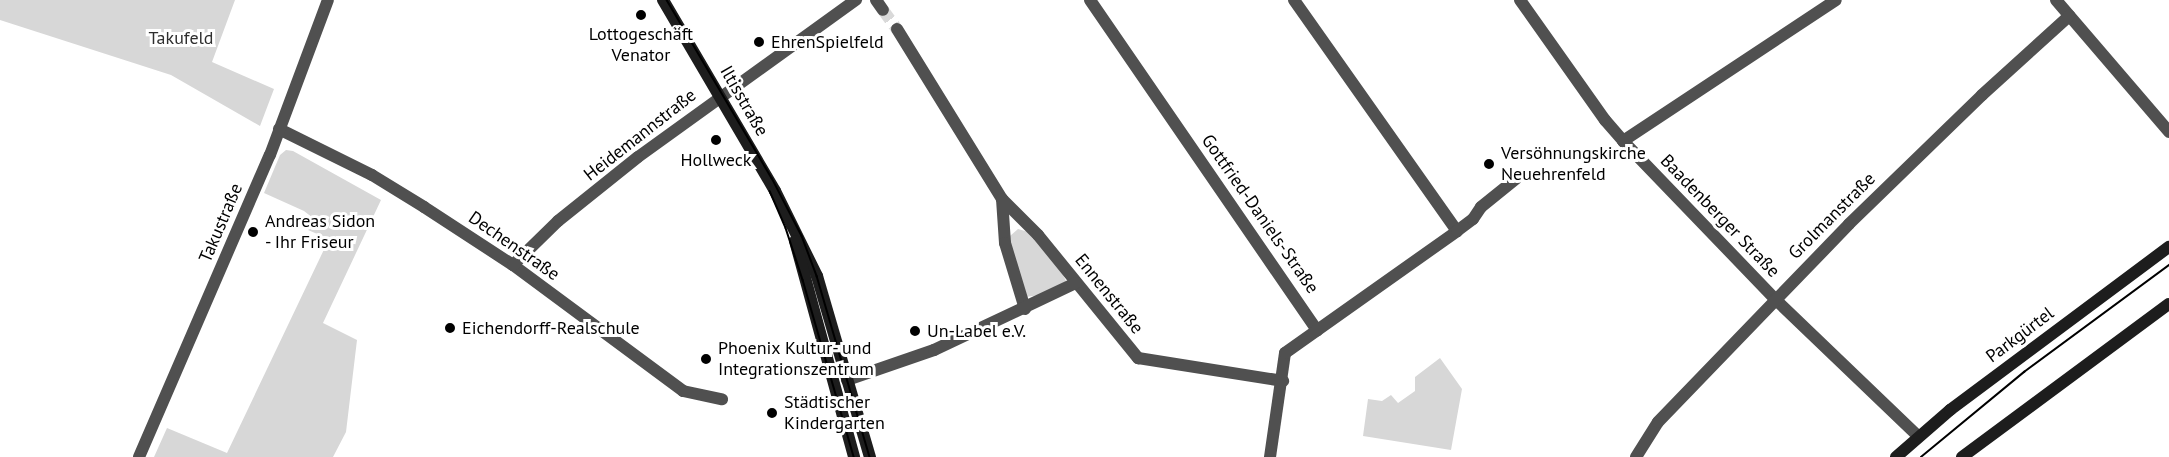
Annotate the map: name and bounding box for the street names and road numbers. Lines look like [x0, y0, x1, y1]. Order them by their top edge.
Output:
street label: Iltisstraße [715, 62, 773, 140]
street label: Heidemannstraße [580, 84, 700, 186]
street label: Gottfried-Daniels-Straße [1197, 130, 1323, 298]
street label: Baadenberger Straße [1656, 150, 1784, 282]
street label: Grolmanstraße [1784, 168, 1880, 264]
street label: Takustraße [195, 180, 247, 266]
street label: Dechenstraße [464, 207, 564, 285]
street label: Ennenstraße [1070, 250, 1148, 338]
street label: Parkgürtel [1982, 303, 2058, 367]

